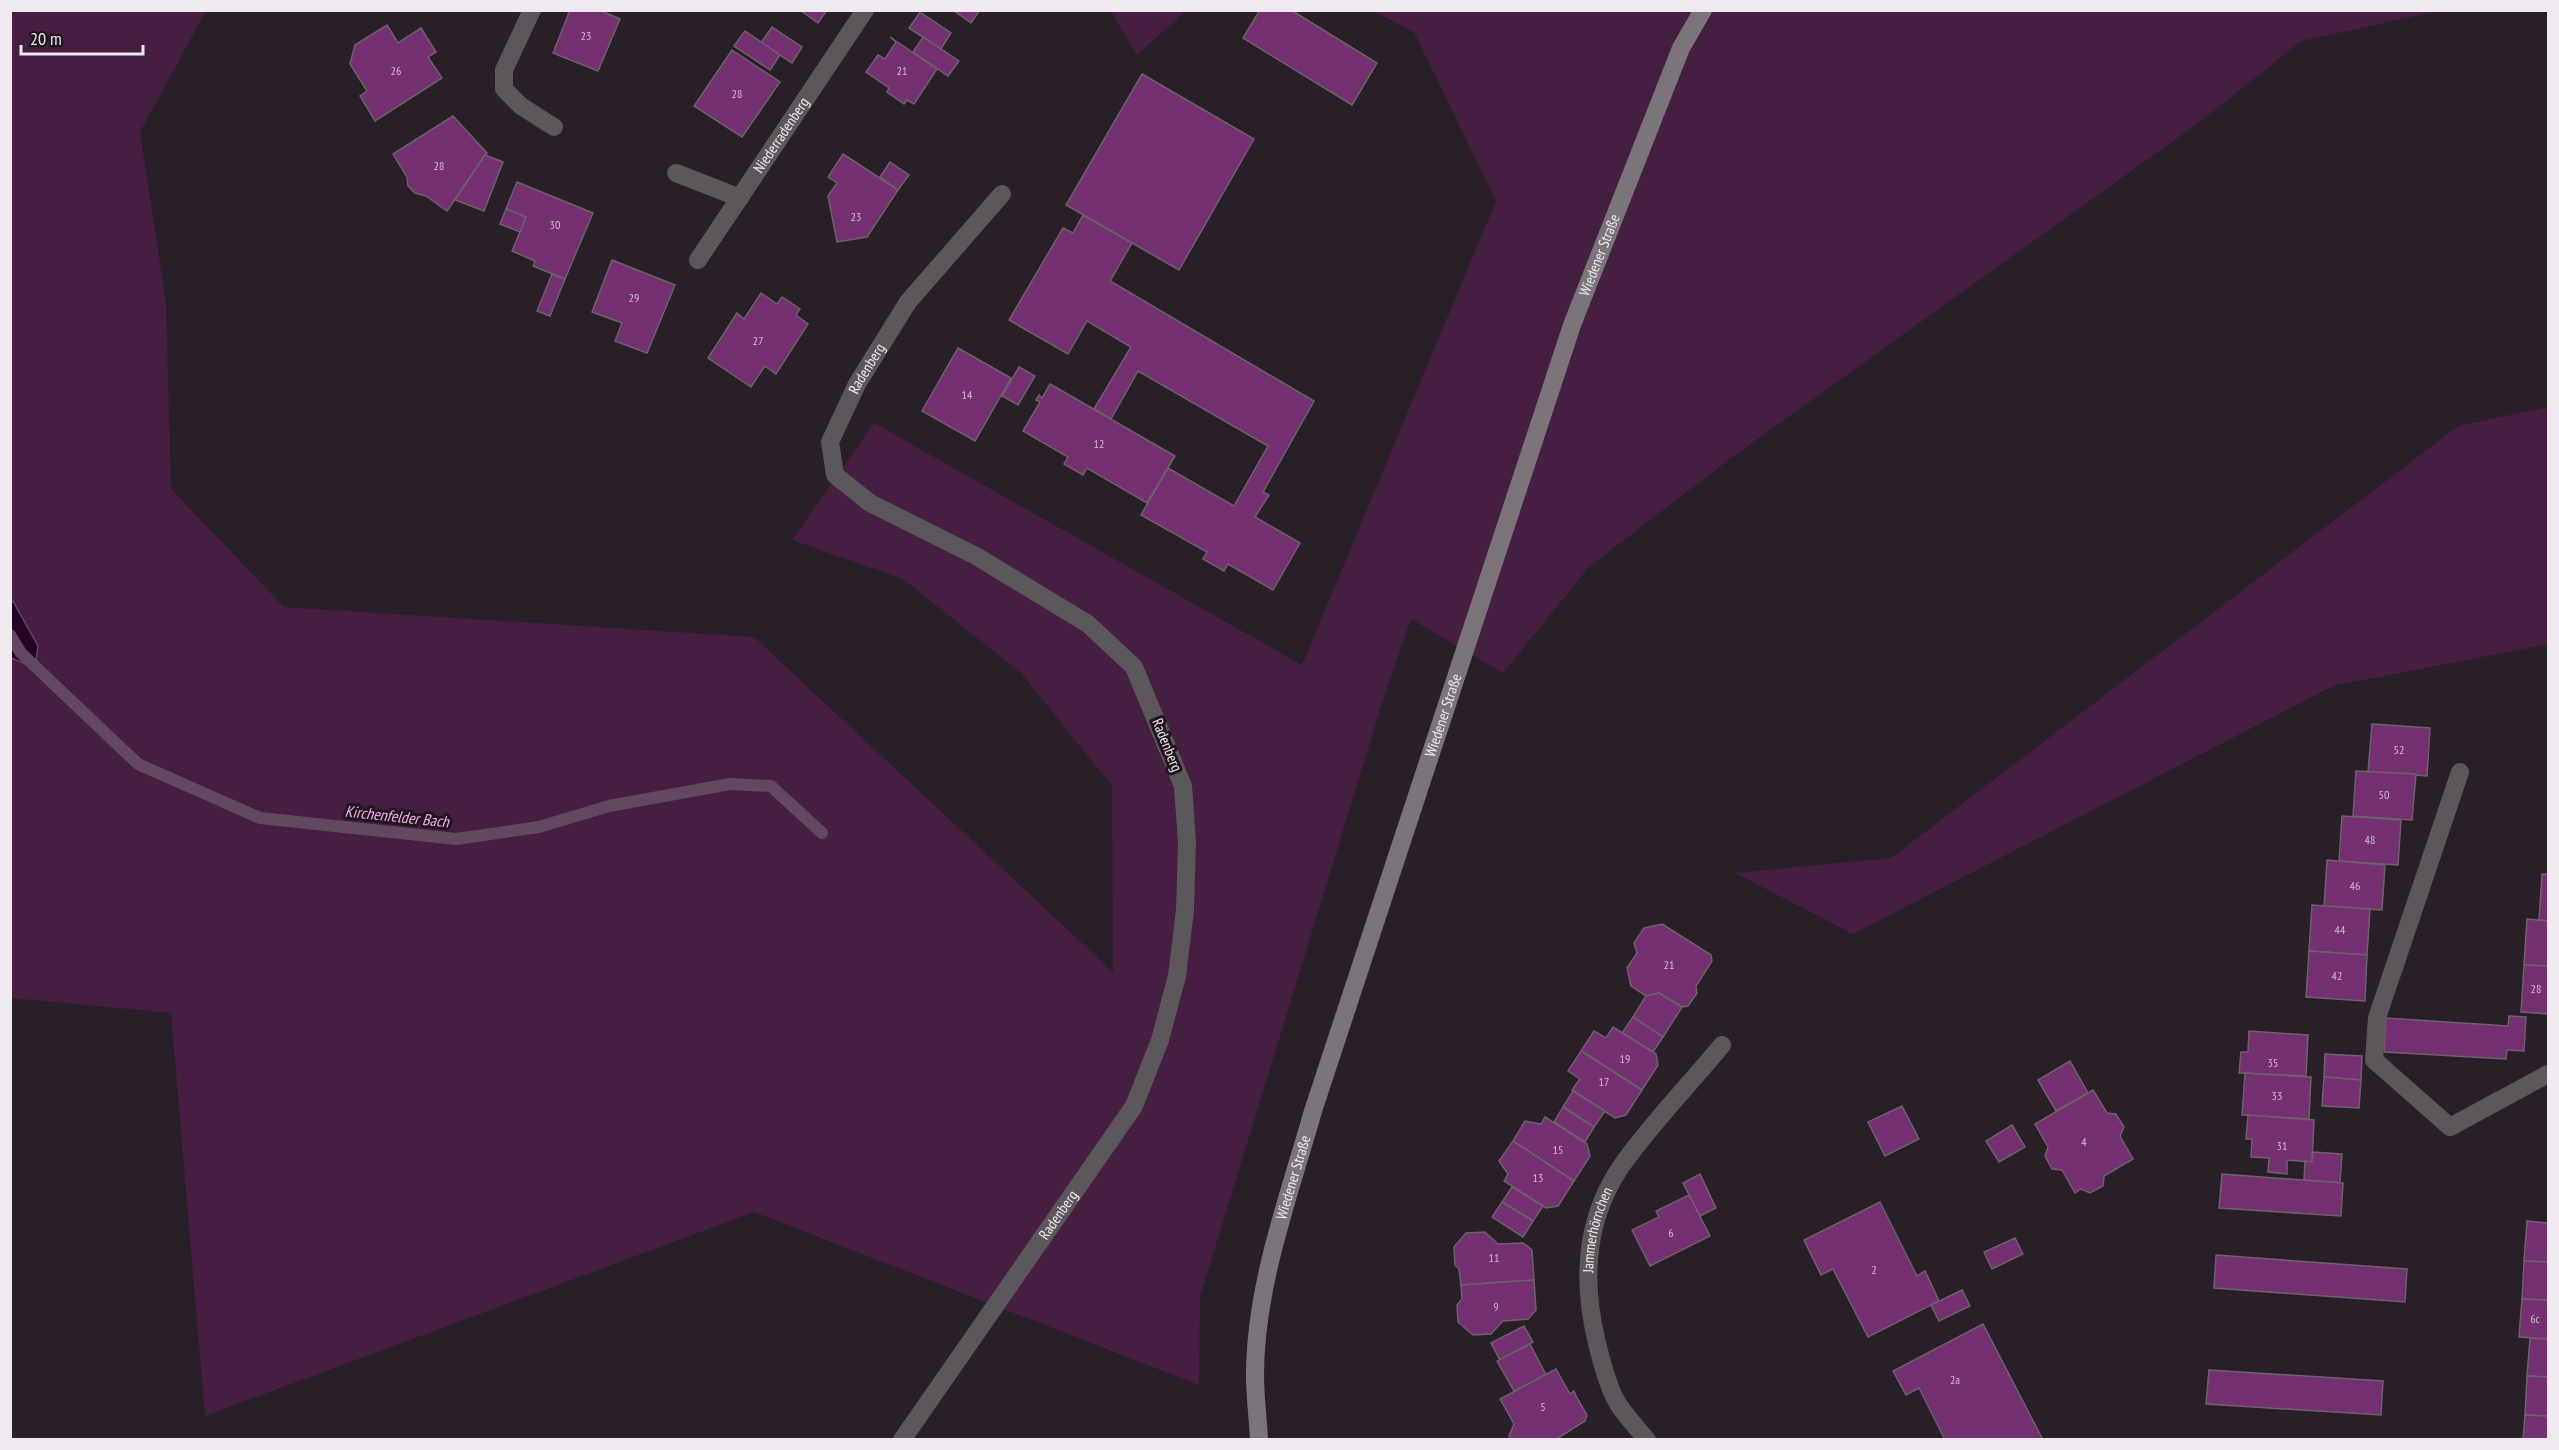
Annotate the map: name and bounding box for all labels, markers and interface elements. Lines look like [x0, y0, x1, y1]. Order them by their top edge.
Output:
scale bar [21, 18, 142, 56]
text: 20 m [30, 27, 62, 50]
house number: 23 [581, 28, 591, 43]
house number: 26 [391, 63, 401, 78]
house number: 21 [897, 63, 907, 78]
house number: 28 [732, 86, 742, 101]
street label: Niederradenberg [749, 93, 813, 176]
house number: 28 [434, 158, 444, 173]
house number: 23 [851, 209, 861, 224]
street label: Wiedener Straße [1574, 211, 1624, 299]
house number: 30 [550, 217, 560, 232]
house number: 29 [629, 290, 639, 305]
house number: 27 [753, 333, 763, 348]
street label: Radenberg [844, 340, 889, 397]
house number: 14 [962, 387, 973, 402]
house number: 12 [1094, 436, 1104, 451]
street label: Wiedener Straße [1420, 671, 1465, 759]
street label: Radenberg [1148, 715, 1187, 774]
house number: 52 [2394, 742, 2404, 757]
house number: 50 [2379, 787, 2389, 802]
water label: Kirchenfelder Bach [344, 801, 451, 832]
house number: 48 [2365, 832, 2375, 847]
house number: 46 [2350, 878, 2360, 893]
house number: 44 [2335, 922, 2346, 937]
house number: 21 [1664, 957, 1674, 972]
house number: 42 [2332, 968, 2342, 983]
house number: 28 [2531, 981, 2541, 996]
house number: 19 [1620, 1051, 1630, 1066]
house number: 35 [2268, 1055, 2278, 1070]
house number: 17 [1599, 1074, 1609, 1089]
house number: 33 [2272, 1088, 2282, 1103]
street label: Wiedener Straße [1271, 1133, 1314, 1222]
house number: 4 [2081, 1134, 2087, 1149]
house number: 31 [2277, 1138, 2287, 1153]
house number: 15 [1553, 1142, 1563, 1157]
house number: 13 [1533, 1170, 1543, 1185]
street label: Jammerhörnchen [1578, 1183, 1617, 1274]
street label: Radenberg [1034, 1186, 1082, 1243]
house number: 6 [1668, 1225, 1674, 1240]
house number: 11 [1489, 1250, 1499, 1265]
house number: 2 [1871, 1262, 1877, 1277]
house number: 9 [1493, 1299, 1499, 1314]
house number: 6c [2530, 1311, 2541, 1326]
house number: 2a [1950, 1372, 1960, 1387]
house number: 5 [1540, 1399, 1546, 1414]

